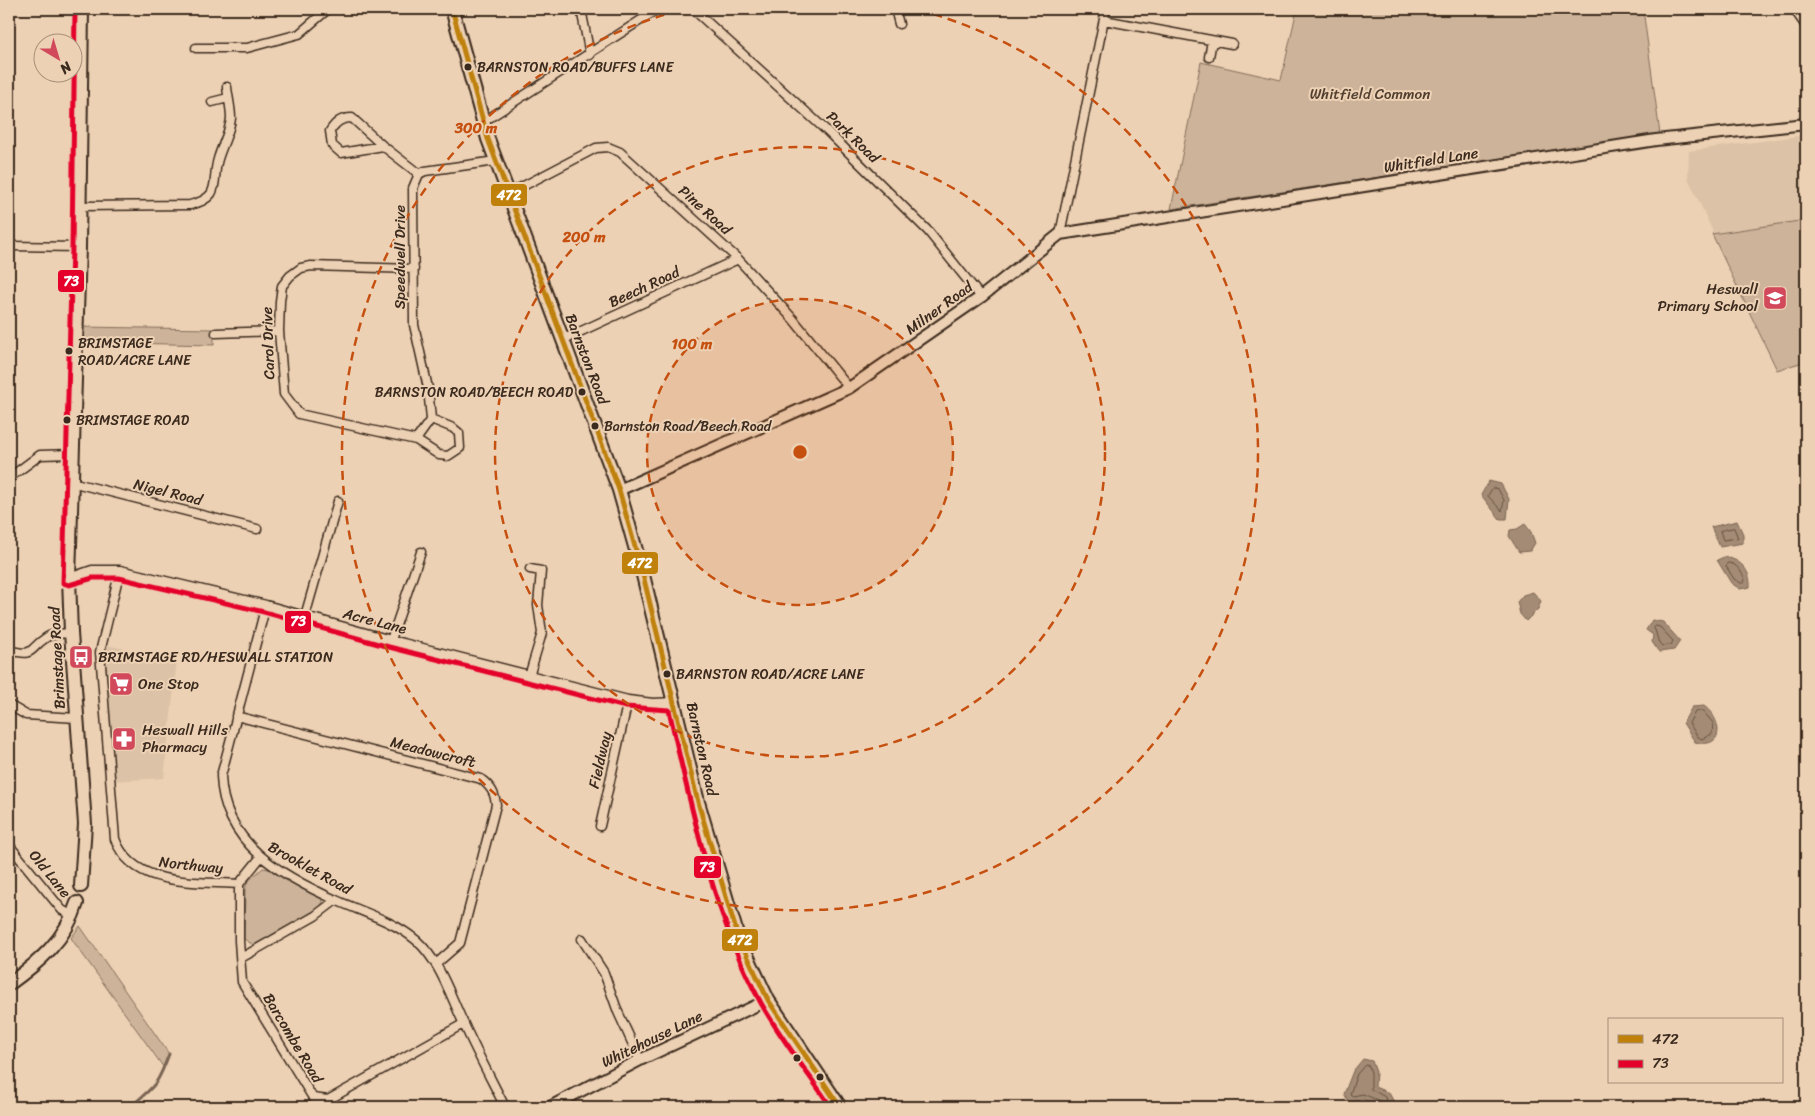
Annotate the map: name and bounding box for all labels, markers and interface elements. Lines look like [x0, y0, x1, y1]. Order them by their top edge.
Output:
north arrow [32, 32, 82, 82]
text: N [54, 54, 78, 81]
place label: BARNSTON ROAD/BUFFS LANE [477, 55, 674, 80]
marker: BARNSTON ROAD/BUFFS LANE [463, 62, 473, 72]
park label: Whitfield Common [1310, 81, 1430, 107]
street label: Park Road [820, 104, 887, 170]
text: 300 m [454, 115, 498, 141]
street label: Whitfield Lane [1382, 140, 1480, 180]
street label: Pine Road [672, 179, 739, 242]
line badge: 472 [490, 183, 528, 207]
text: 472 [496, 183, 522, 208]
street label: Speedwell Drive [387, 204, 413, 309]
text: 200 m [561, 224, 606, 250]
street label: Beech Road [604, 259, 685, 315]
line badge: 73 [57, 269, 85, 293]
text: 73 [63, 269, 79, 294]
street label: Milner Road [900, 274, 979, 342]
place label: Heswall Primary School [1657, 276, 1759, 319]
school or university icon: Heswall Primary School [1762, 285, 1788, 311]
street label: Carol Drive [254, 306, 282, 380]
street label: Barnston Road [558, 310, 617, 409]
place label: BRIMSTAGE ROAD/ACRE LANE [78, 331, 192, 373]
text: 100 m [672, 331, 713, 357]
marker: BRIMSTAGE ROAD/ACRE LANE [64, 346, 74, 356]
place label: BARNSTON ROAD/BEECH ROAD [375, 380, 574, 405]
marker: BARNSTON ROAD/BEECH ROAD [577, 387, 587, 397]
place label: BRIMSTAGE ROAD [76, 408, 190, 433]
place label: Barnston Road/Beech Road [604, 414, 773, 439]
marker: BRIMSTAGE ROAD [62, 415, 72, 425]
marker: Barnston Road/Beech Road [590, 421, 600, 431]
centre of rings [791, 443, 809, 461]
street label: Nigel Road [131, 471, 206, 513]
line badge: 472 [621, 551, 659, 575]
text: 472 [627, 551, 653, 576]
street label: Acre Lane [339, 600, 410, 642]
street label: Brimstage Road [41, 605, 73, 710]
text: 73 [290, 609, 306, 634]
line badge: 73 [284, 610, 312, 634]
bus stop icon: BRIMSTAGE RD/HESWALL STATION [68, 644, 94, 670]
place label: BRIMSTAGE RD/HESWALL STATION [98, 644, 334, 670]
place label: BARNSTON ROAD/ACRE LANE [676, 662, 865, 687]
marker: BARNSTON ROAD/ACRE LANE [662, 669, 672, 679]
supermarket icon: One Stop [108, 671, 134, 697]
place label: One Stop [138, 671, 199, 697]
street label: Barnston Road [679, 700, 726, 800]
place label: Heswall Hills Pharmacy [142, 717, 228, 760]
pharmacy icon: Heswall Hills Pharmacy [111, 726, 137, 752]
street label: Meadowcroft [388, 729, 479, 775]
street label: Fieldway [581, 729, 619, 791]
street label: Brooklet Road [263, 834, 358, 902]
street label: Old Lane [22, 844, 78, 904]
street label: Northway [158, 849, 225, 881]
line badge: 73 [693, 855, 722, 879]
text: 73 [699, 855, 715, 880]
line badge: 472 [721, 928, 759, 952]
text: 472 [727, 928, 753, 953]
street label: Barcombe Road [256, 988, 331, 1089]
street label: Whitehouse Lane [597, 1003, 707, 1075]
legend [1608, 1018, 1782, 1084]
text: 472 [1652, 1026, 1679, 1052]
text: 73 [1652, 1050, 1669, 1076]
unlabelled marker [792, 1053, 802, 1063]
unlabelled marker [815, 1072, 825, 1082]

